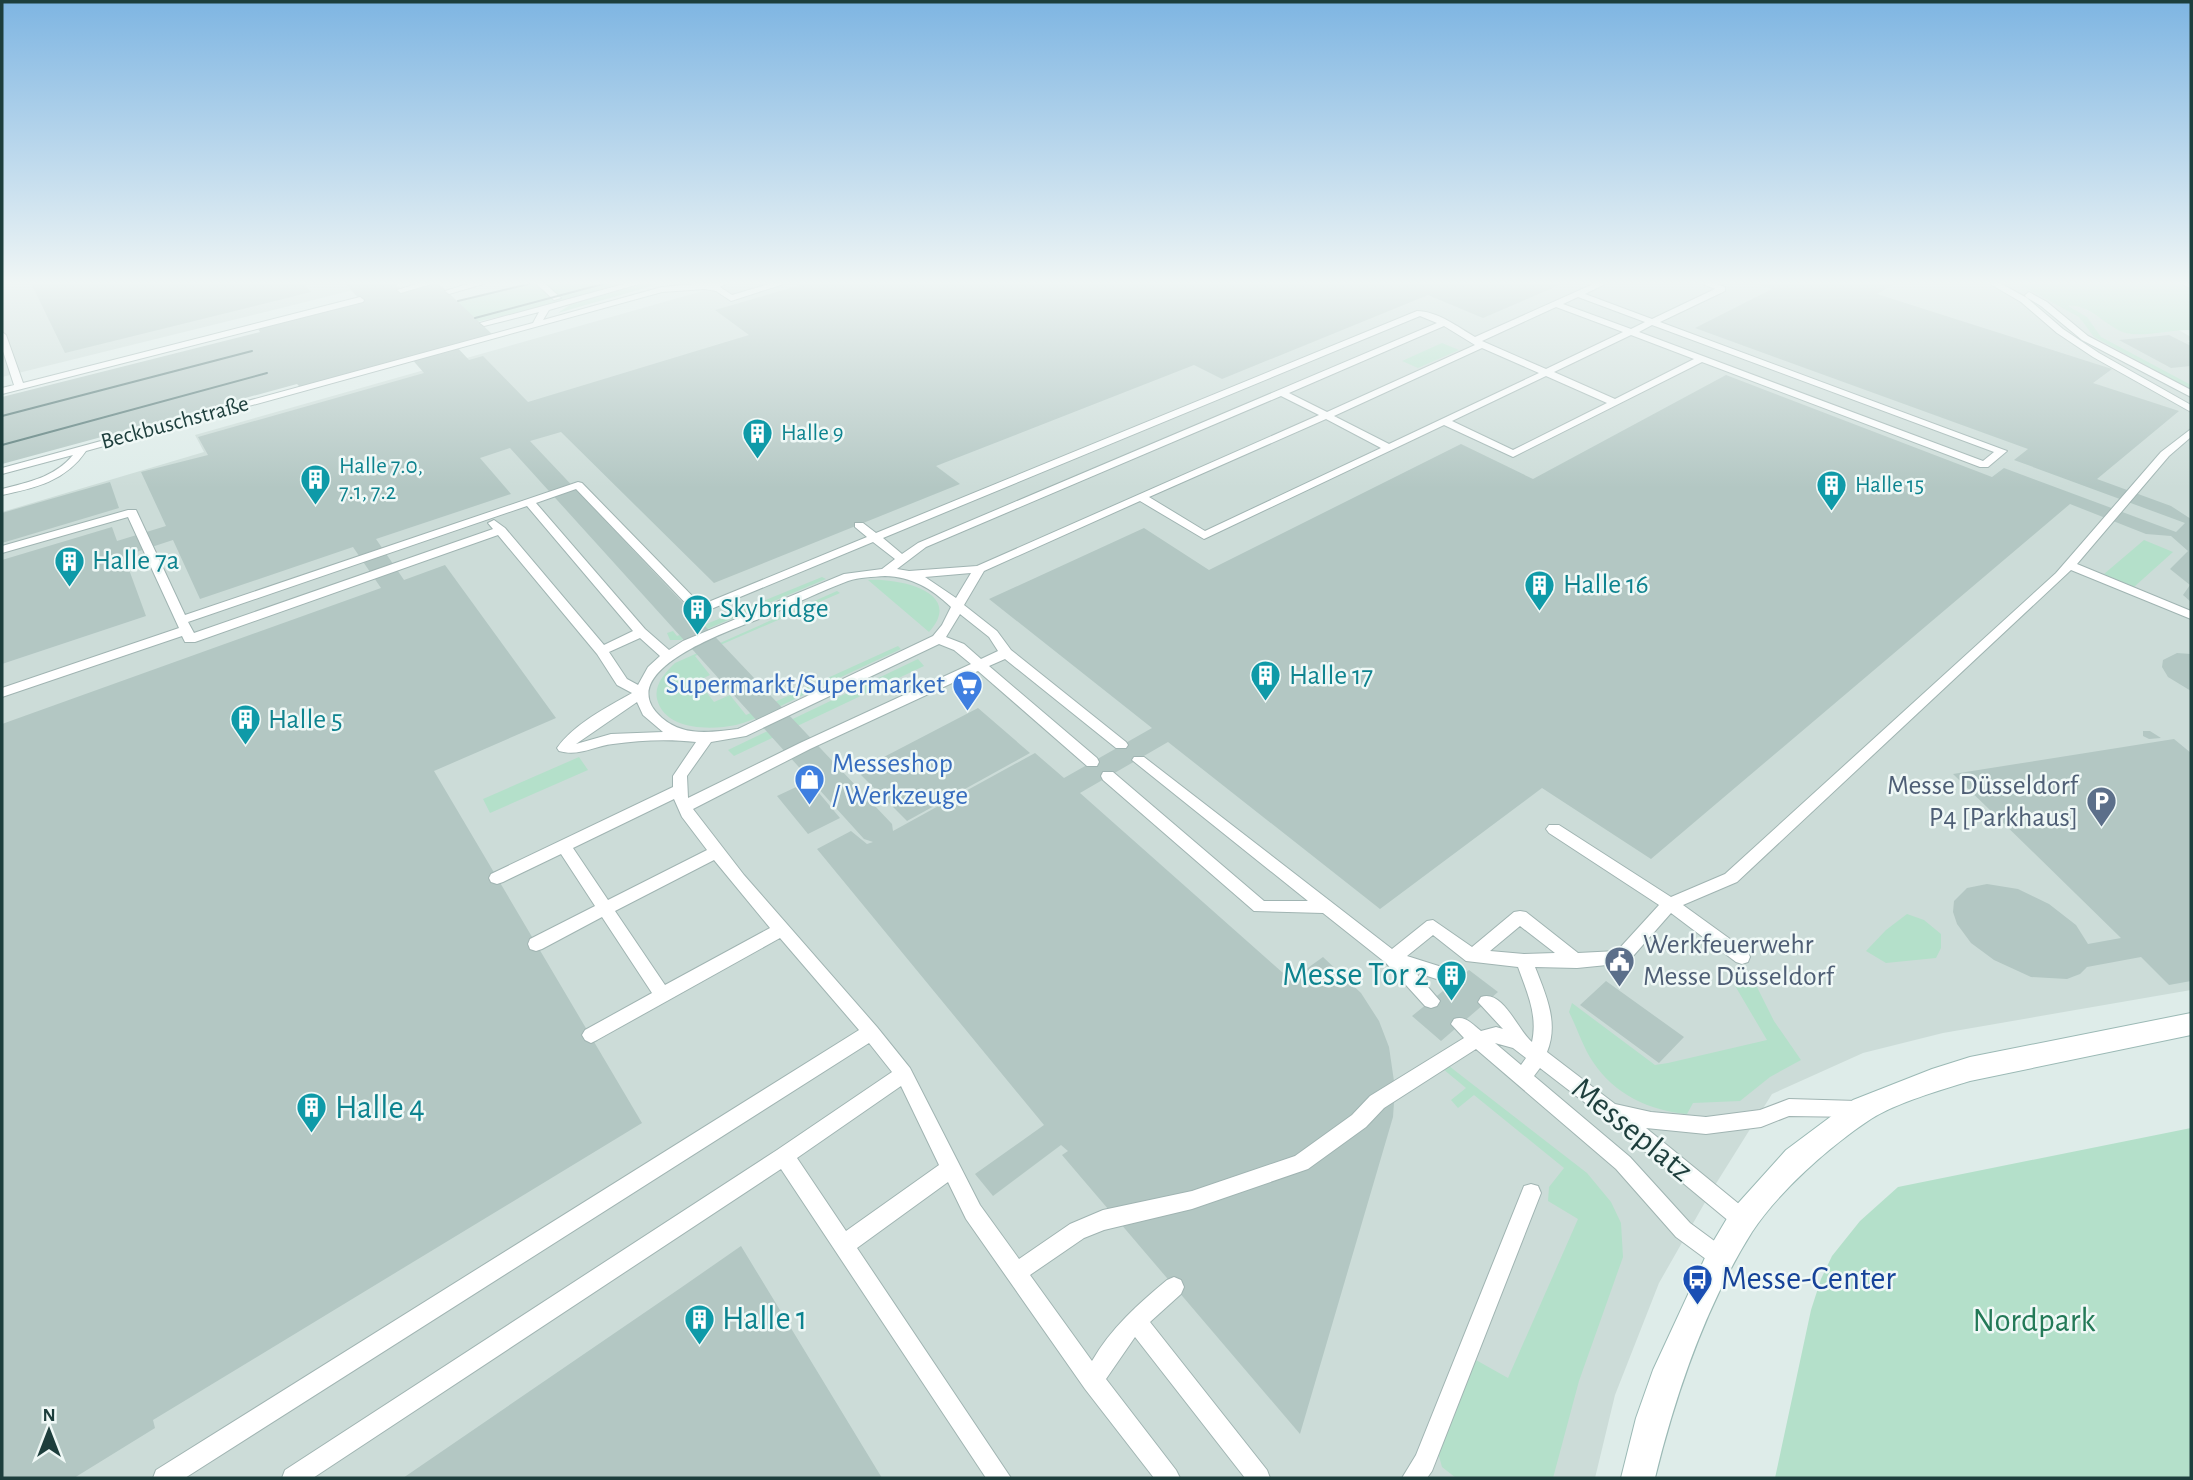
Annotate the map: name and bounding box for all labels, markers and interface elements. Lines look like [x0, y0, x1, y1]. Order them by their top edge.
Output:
street label: Beckbuschstraße [99, 392, 251, 454]
building icon: Halle 9 [741, 416, 775, 460]
place label: Halle 9 [781, 422, 843, 445]
place label: Halle 7.0, 7.1, 7.2 [339, 455, 423, 504]
building icon: Halle 7.0, 7.1, 7.2 [299, 462, 333, 506]
building icon: Halle 15 [1815, 468, 1849, 512]
place label: Halle 15 [1855, 474, 1924, 497]
building icon: Halle 7a [52, 544, 86, 588]
place label: Halle 7a [92, 547, 180, 575]
building icon: Halle 16 [1523, 568, 1557, 612]
place label: Halle 16 [1563, 571, 1649, 599]
building icon: Skybridge [680, 592, 714, 636]
place label: Skybridge [720, 595, 829, 623]
building icon: Halle 17 [1249, 659, 1283, 703]
place label: Halle 17 [1289, 662, 1373, 690]
supermarket icon: Supermarkt/Supermarket [951, 668, 985, 712]
place label: Supermarkt/Supermarket [665, 671, 945, 699]
building icon: Halle 5 [228, 703, 262, 747]
place label: Halle 5 [268, 706, 343, 734]
place label: Messeshop / Werkzeuge [832, 750, 968, 810]
shop icon: Messeshop / Werkzeuge [792, 763, 826, 807]
place label: Messe Düsseldorf P4 [Parkhaus] [1887, 772, 2080, 832]
parking icon: Messe Düsseldorf P4 [Parkhaus] [2084, 785, 2118, 829]
place label: Werkfeuerwehr Messe Düsseldorf [1643, 931, 1836, 991]
public building icon: Werkfeuerwehr Messe Düsseldorf [1603, 944, 1637, 988]
building icon: Messe Tor 2 [1435, 958, 1469, 1002]
place label: Messe Tor 2 [1282, 959, 1429, 992]
street label: Messeplatz [1565, 1072, 1699, 1188]
building icon: Halle 4 [295, 1091, 329, 1135]
place label: Halle 4 [335, 1092, 425, 1125]
bus stop icon: Messe-Center [1681, 1262, 1715, 1306]
place label: Messe-Center [1721, 1263, 1896, 1296]
building icon: Halle 1 [682, 1302, 716, 1346]
place label: Halle 1 [722, 1303, 807, 1336]
park label: Nordpark [1973, 1305, 2095, 1338]
north arrow [14, 1396, 84, 1466]
text: N [42, 1406, 56, 1425]

